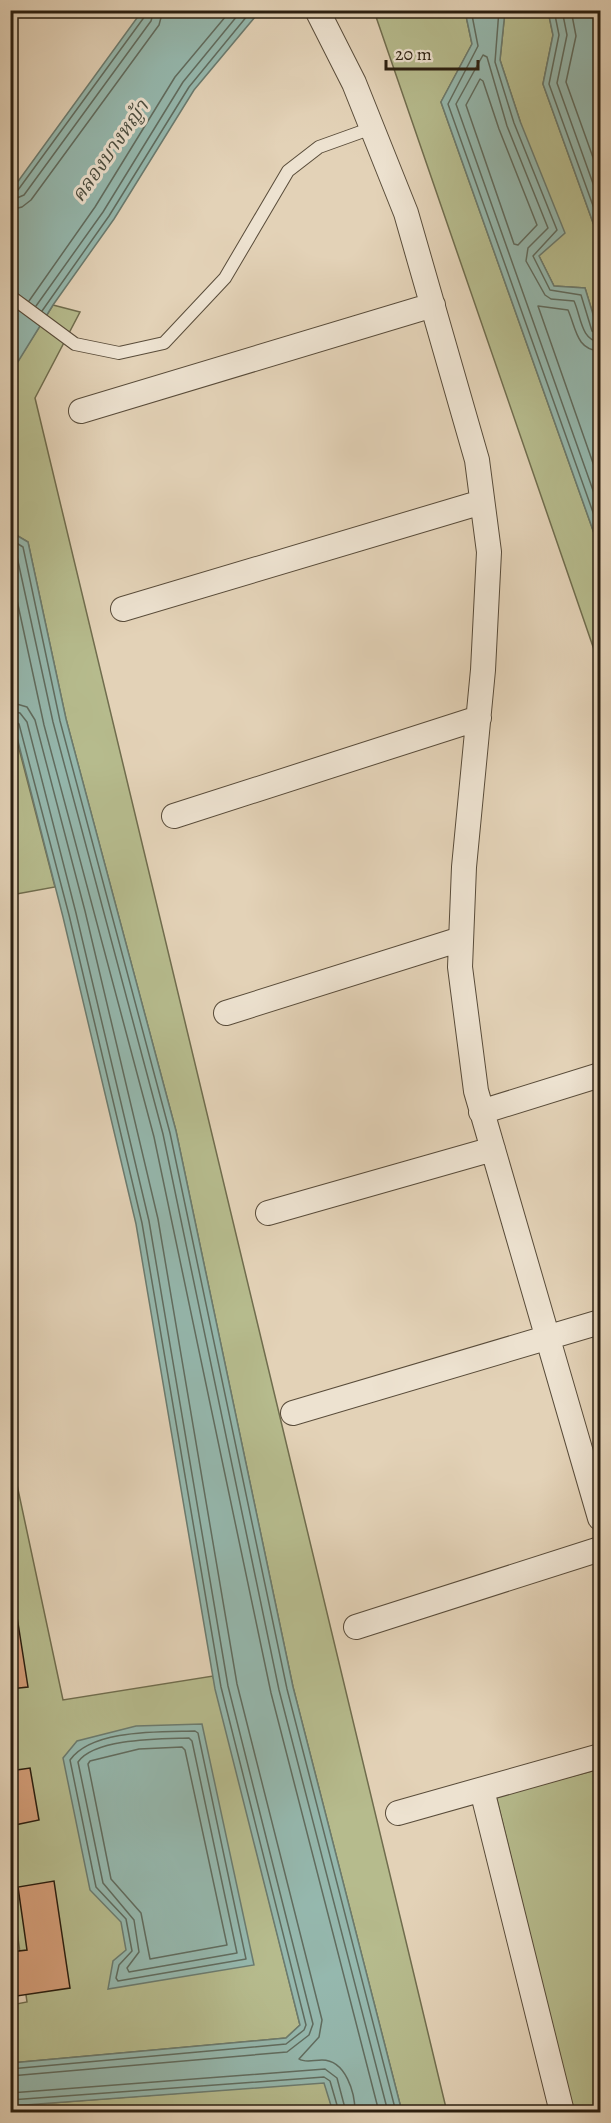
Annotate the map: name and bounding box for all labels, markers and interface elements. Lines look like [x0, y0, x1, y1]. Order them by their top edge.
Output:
scale bar [386, 33, 478, 71]
text: 20 m [395, 42, 432, 66]
water label: คลองบางหญ้า [65, 94, 156, 207]

